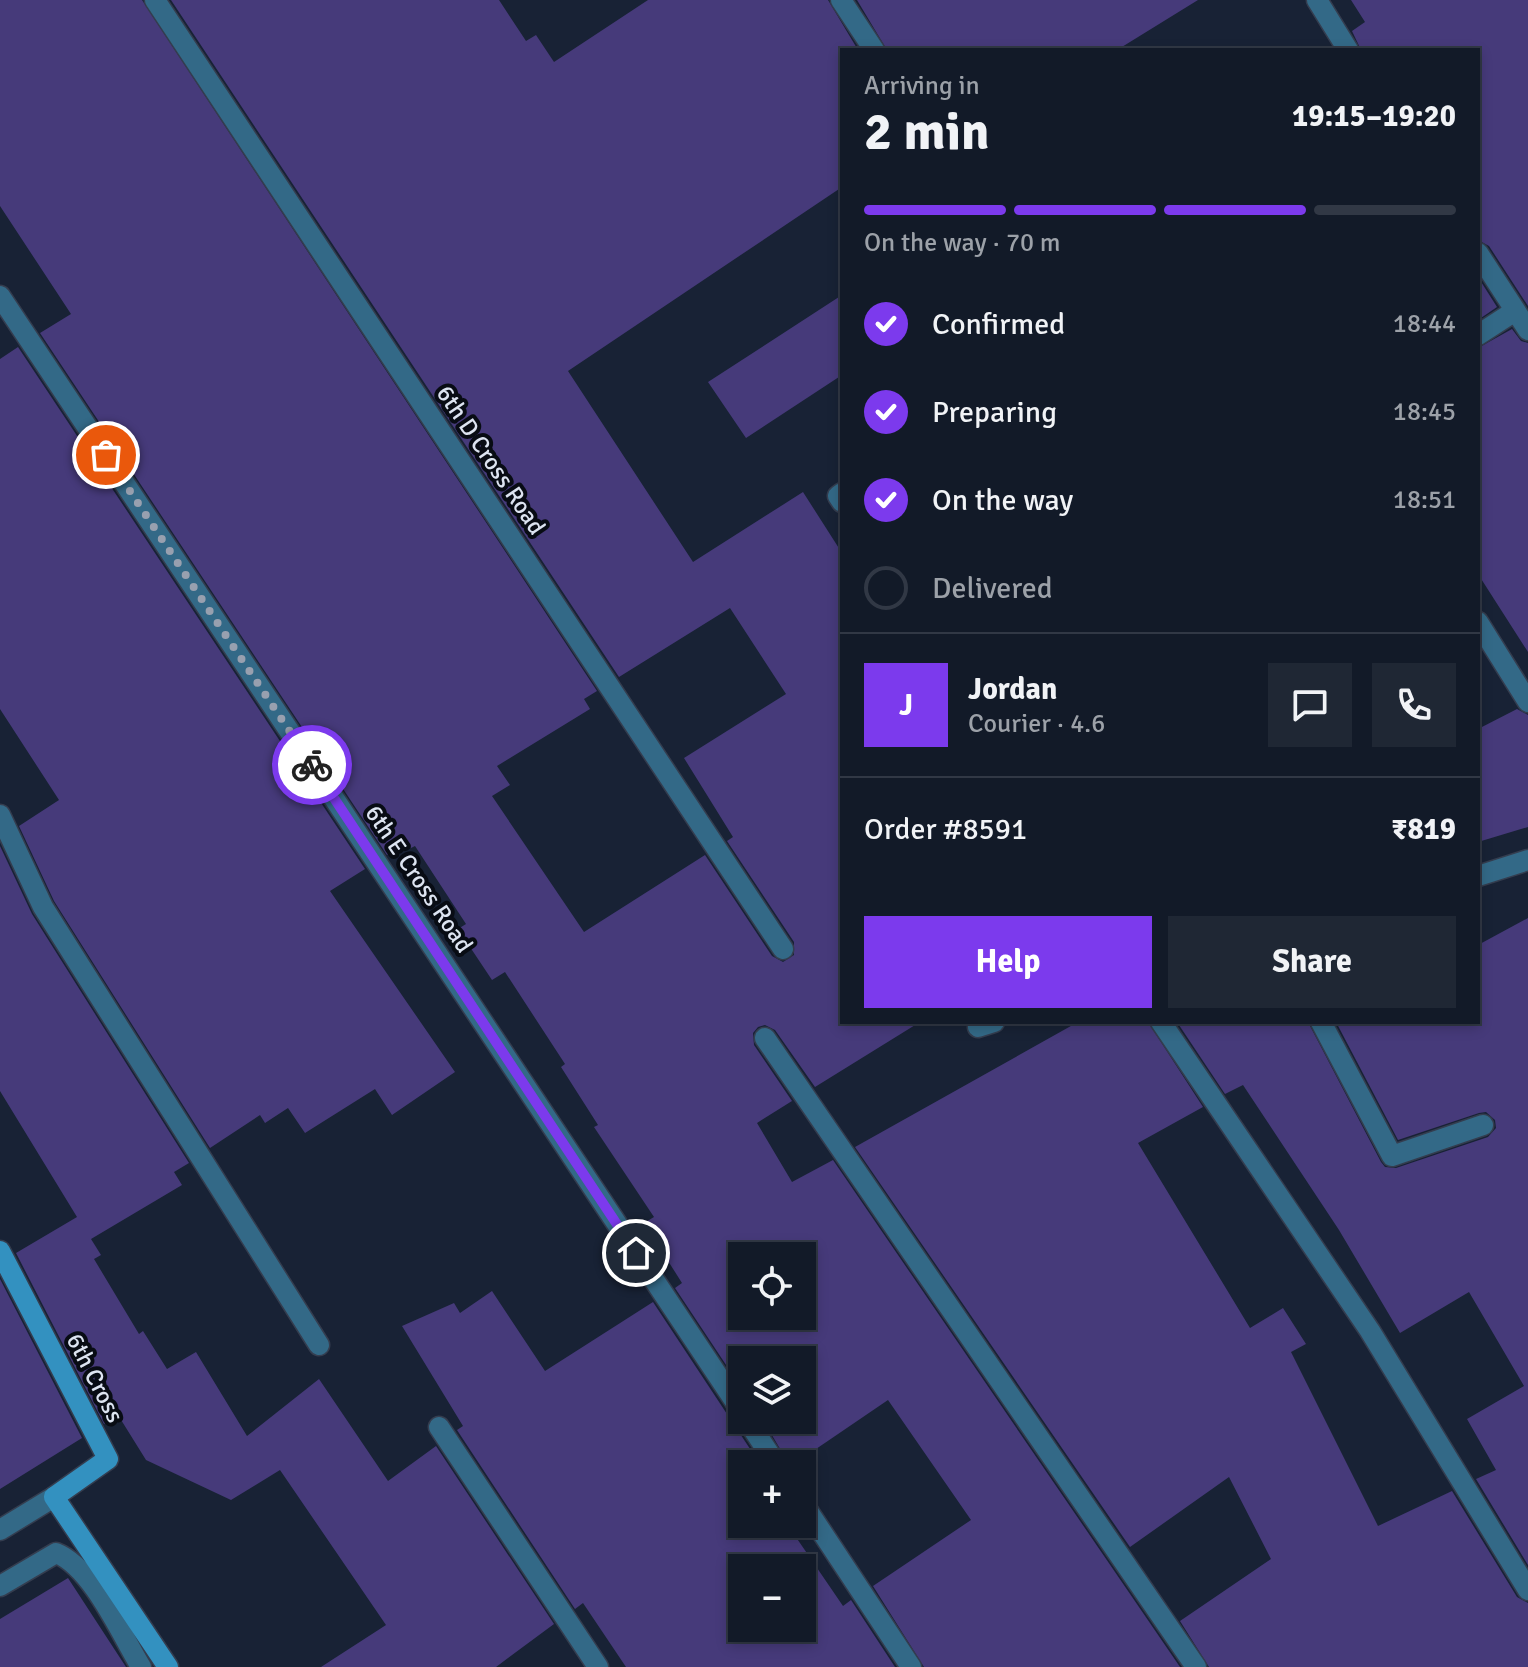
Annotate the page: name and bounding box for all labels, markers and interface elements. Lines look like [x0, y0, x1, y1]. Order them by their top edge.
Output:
text: Arriving in [864, 70, 980, 102]
text: 19:15–19:20 [1292, 98, 1456, 135]
text: 2 min [864, 100, 990, 164]
text: On the way · 70 m [864, 227, 1060, 259]
icon: check [864, 302, 908, 346]
text: Confirmed [932, 306, 1065, 343]
text: 18:44 [1393, 308, 1456, 340]
street label: 6th D Cross Road [430, 380, 552, 540]
icon: check [864, 390, 908, 434]
text: Preparing [932, 394, 1057, 431]
text: 18:45 [1393, 396, 1456, 428]
pin [72, 421, 140, 489]
icon: bag [84, 433, 128, 477]
icon: check [864, 478, 908, 522]
text: On the way [932, 482, 1073, 519]
text: 18:51 [1393, 484, 1456, 516]
text: Delivered [932, 570, 1053, 607]
button: chat [1268, 663, 1352, 747]
button: phone [1372, 663, 1456, 747]
text: Jordan [968, 671, 1057, 708]
text: J [899, 687, 913, 724]
text: Courier · 4.6 [968, 708, 1105, 740]
courier [272, 725, 352, 805]
icon: bike [290, 743, 334, 787]
street label: 6th E Cross Road [359, 799, 479, 959]
text: Order #8591 [864, 811, 1027, 848]
text: ₹819 [1391, 811, 1456, 848]
button: Help [864, 916, 1152, 1008]
button: Share [1168, 916, 1456, 1008]
pin [602, 1219, 670, 1287]
icon: home [614, 1231, 658, 1275]
map controls [728, 1242, 816, 1642]
button: locate [728, 1242, 816, 1330]
street label: 6th Cross [60, 1328, 130, 1428]
button: layers [728, 1346, 816, 1434]
button: + [728, 1450, 816, 1538]
button: − [728, 1554, 816, 1642]

